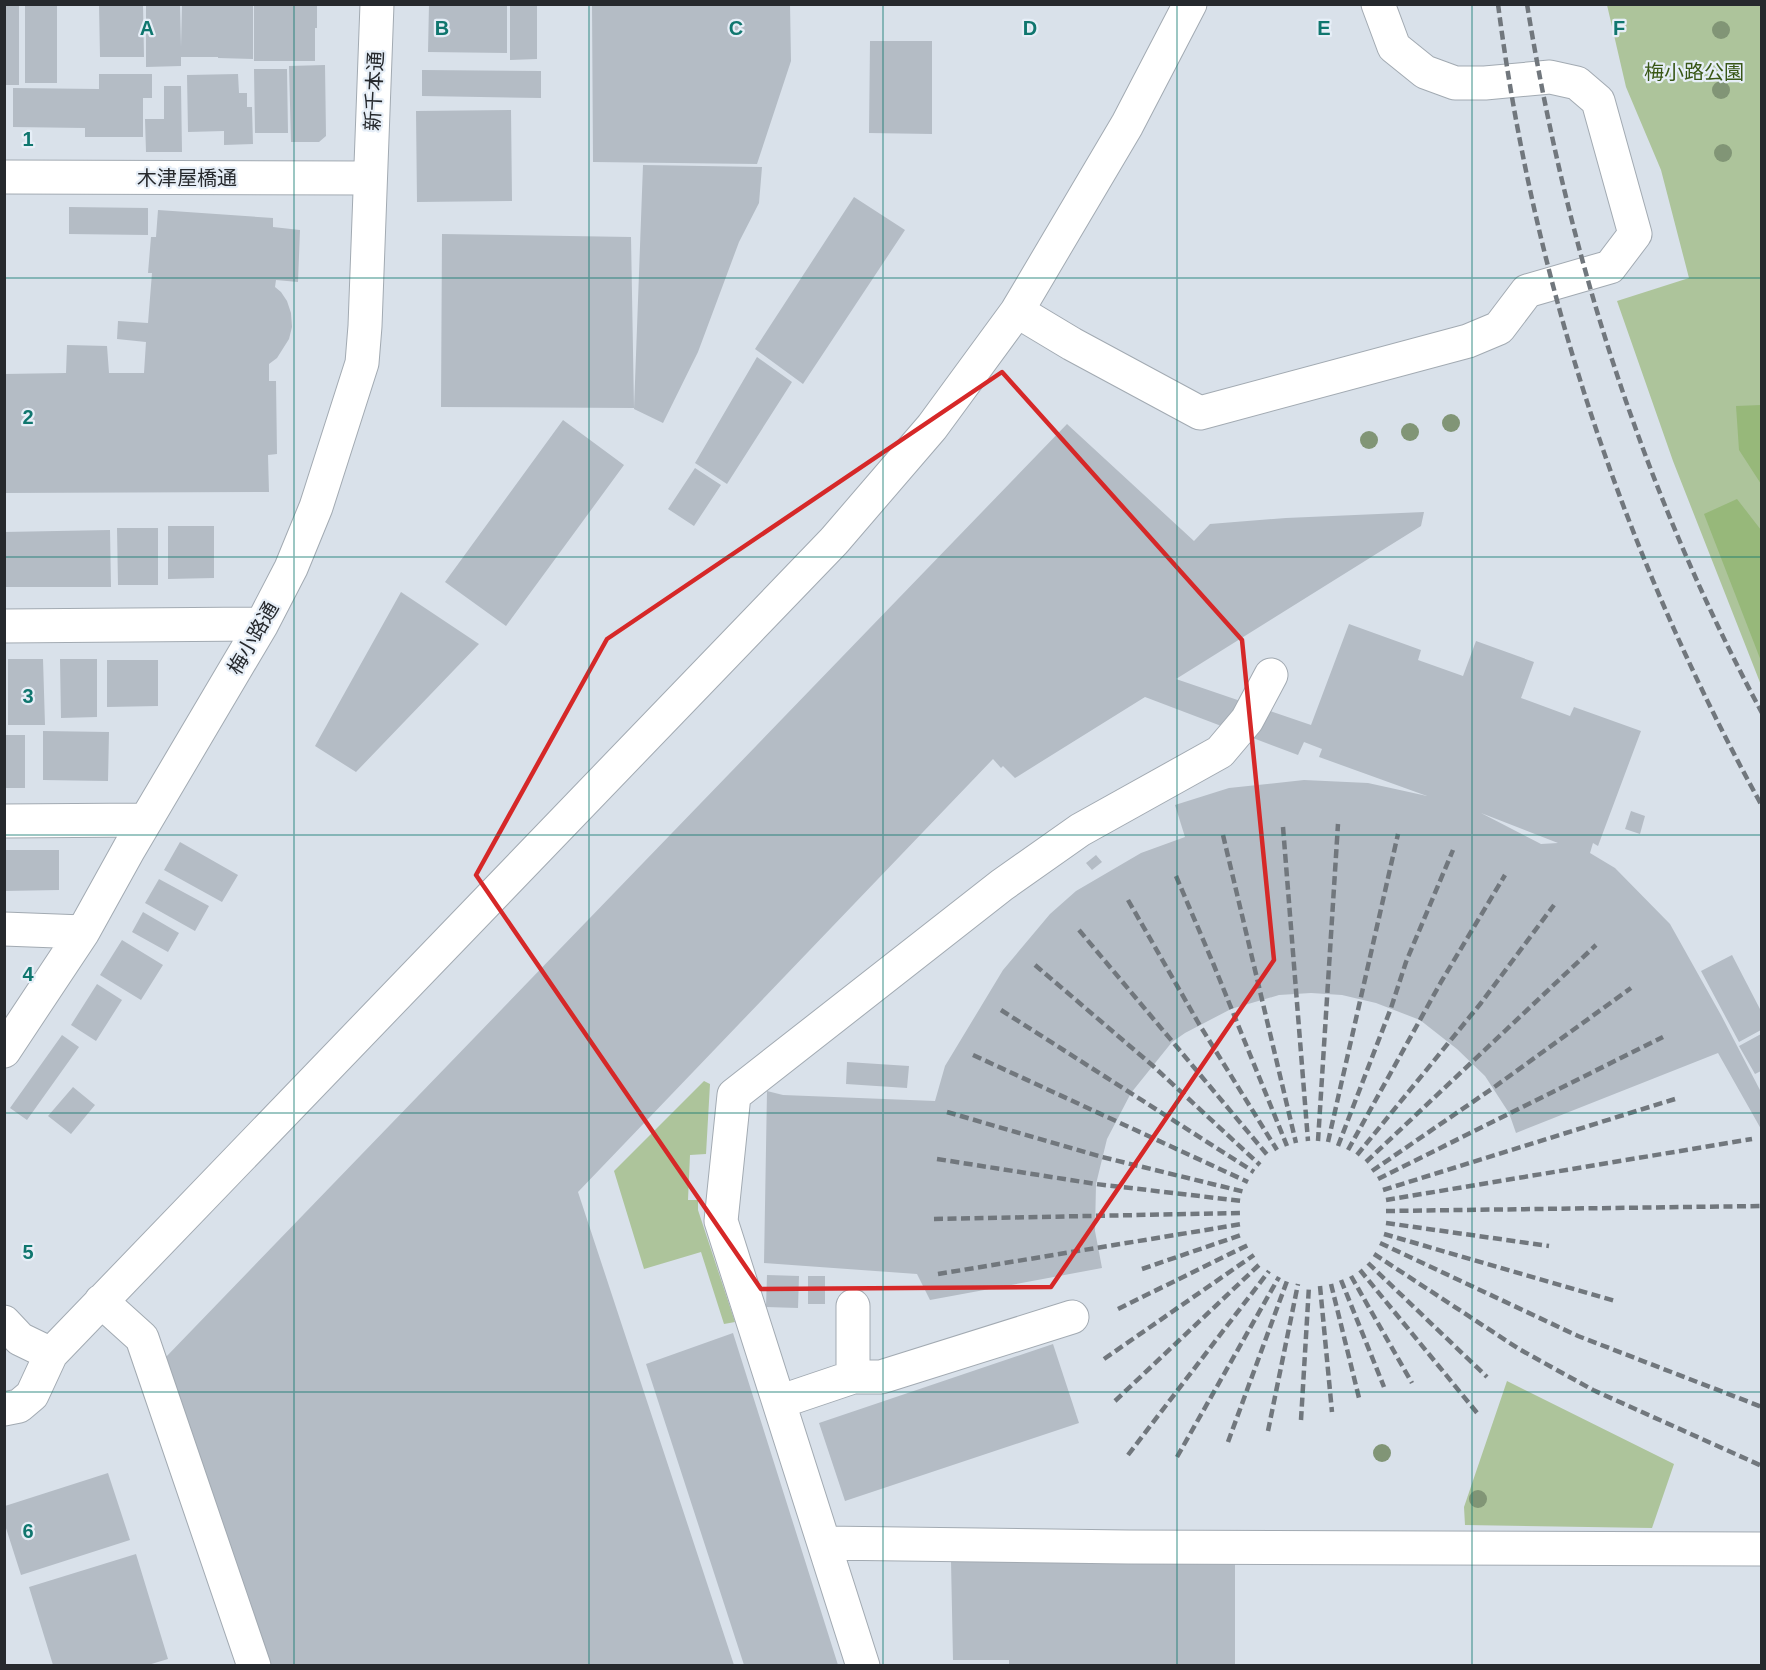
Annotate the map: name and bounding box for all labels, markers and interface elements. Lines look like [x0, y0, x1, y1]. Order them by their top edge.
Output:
text: A [140, 17, 154, 39]
text: B [435, 17, 449, 39]
text: C [729, 17, 743, 39]
text: D [1023, 17, 1037, 39]
text: E [1317, 17, 1331, 39]
text: F [1613, 17, 1625, 39]
street label: 新千本通 [361, 50, 387, 132]
park label: 梅小路公園 [1644, 61, 1744, 83]
text: 1 [22, 128, 34, 150]
street label: 木津屋橋通 [137, 167, 237, 189]
text: 2 [22, 406, 34, 428]
street label: 梅小路通 [223, 598, 283, 678]
text: 3 [22, 685, 34, 707]
text: 4 [22, 963, 34, 985]
text: 5 [22, 1241, 34, 1263]
text: 6 [22, 1520, 34, 1542]

